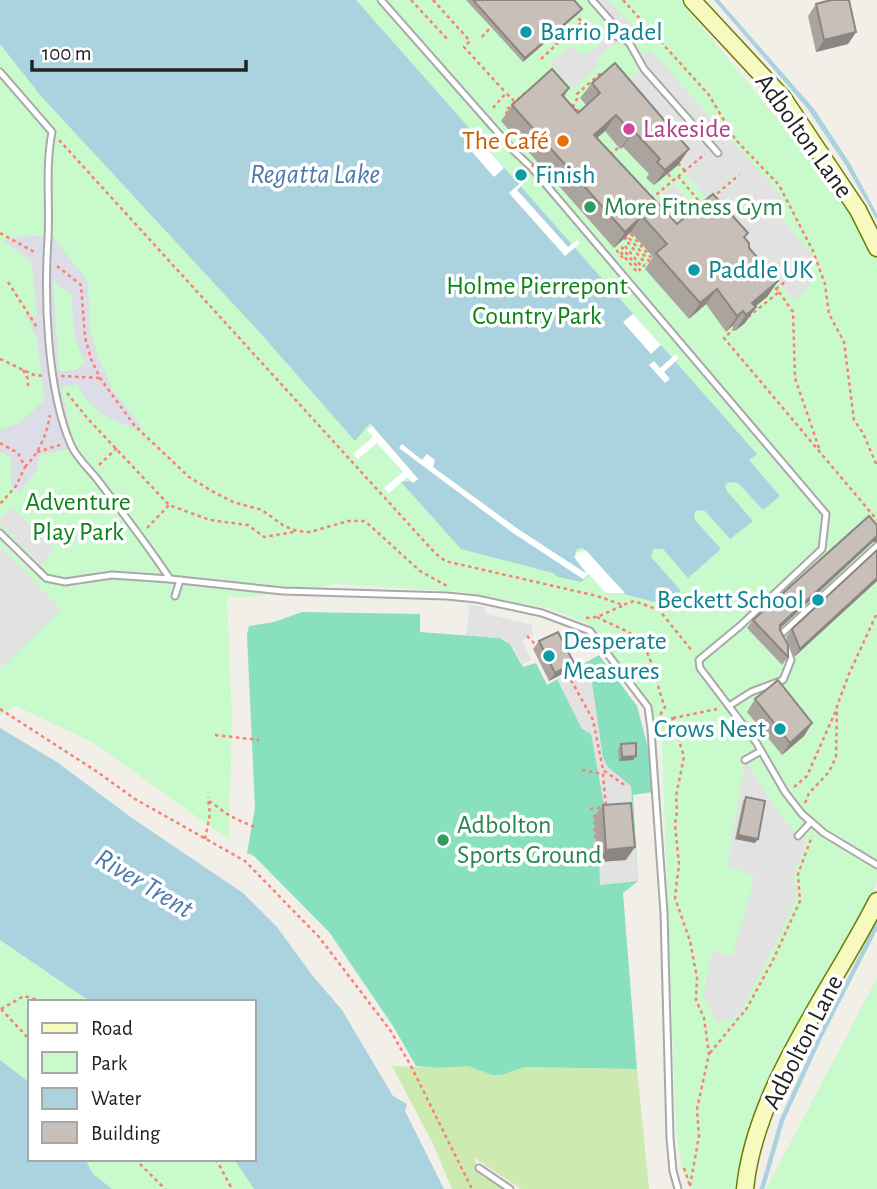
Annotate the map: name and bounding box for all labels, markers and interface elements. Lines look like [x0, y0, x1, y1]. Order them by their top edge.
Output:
place label: Barrio Padel [540, 19, 663, 45]
marker: Barrio Padel [518, 24, 534, 40]
scale bar [32, 28, 245, 72]
text: 100 m [42, 43, 92, 64]
street label: Adbolton Lane [750, 69, 858, 203]
place label: Lakeside [643, 116, 731, 142]
marker: Lakeside [621, 121, 637, 137]
place label: The Café [462, 128, 549, 154]
marker: The Café [555, 133, 571, 149]
water label: Regatta Lake [250, 161, 380, 189]
place label: Finish [535, 162, 595, 188]
marker: Finish [513, 167, 529, 183]
place label: More Fitness Gym [604, 194, 783, 220]
marker: More Fitness Gym [582, 199, 598, 215]
place label: Paddle UK [708, 257, 814, 283]
marker: Paddle UK [686, 262, 702, 278]
park label: Holme Pierrepont Country Park [446, 273, 628, 329]
park label: Adventure Play Park [25, 489, 131, 545]
place label: Beckett School [657, 587, 804, 613]
marker: Beckett School [810, 592, 826, 608]
place label: Desperate Measures [563, 628, 667, 684]
marker: Desperate Measures [541, 648, 557, 664]
place label: Crows Nest [654, 716, 766, 742]
marker: Crows Nest [772, 721, 788, 737]
place label: Adbolton Sports Ground [457, 812, 602, 868]
marker: Adbolton Sports Ground [435, 832, 451, 848]
water label: River Trent [90, 844, 199, 924]
street label: Adbolton Lane [758, 971, 848, 1113]
legend [28, 1000, 256, 1161]
text: Road [91, 1018, 133, 1039]
text: Park [91, 1053, 128, 1074]
text: Water [91, 1088, 141, 1109]
text: Building [91, 1123, 161, 1144]

